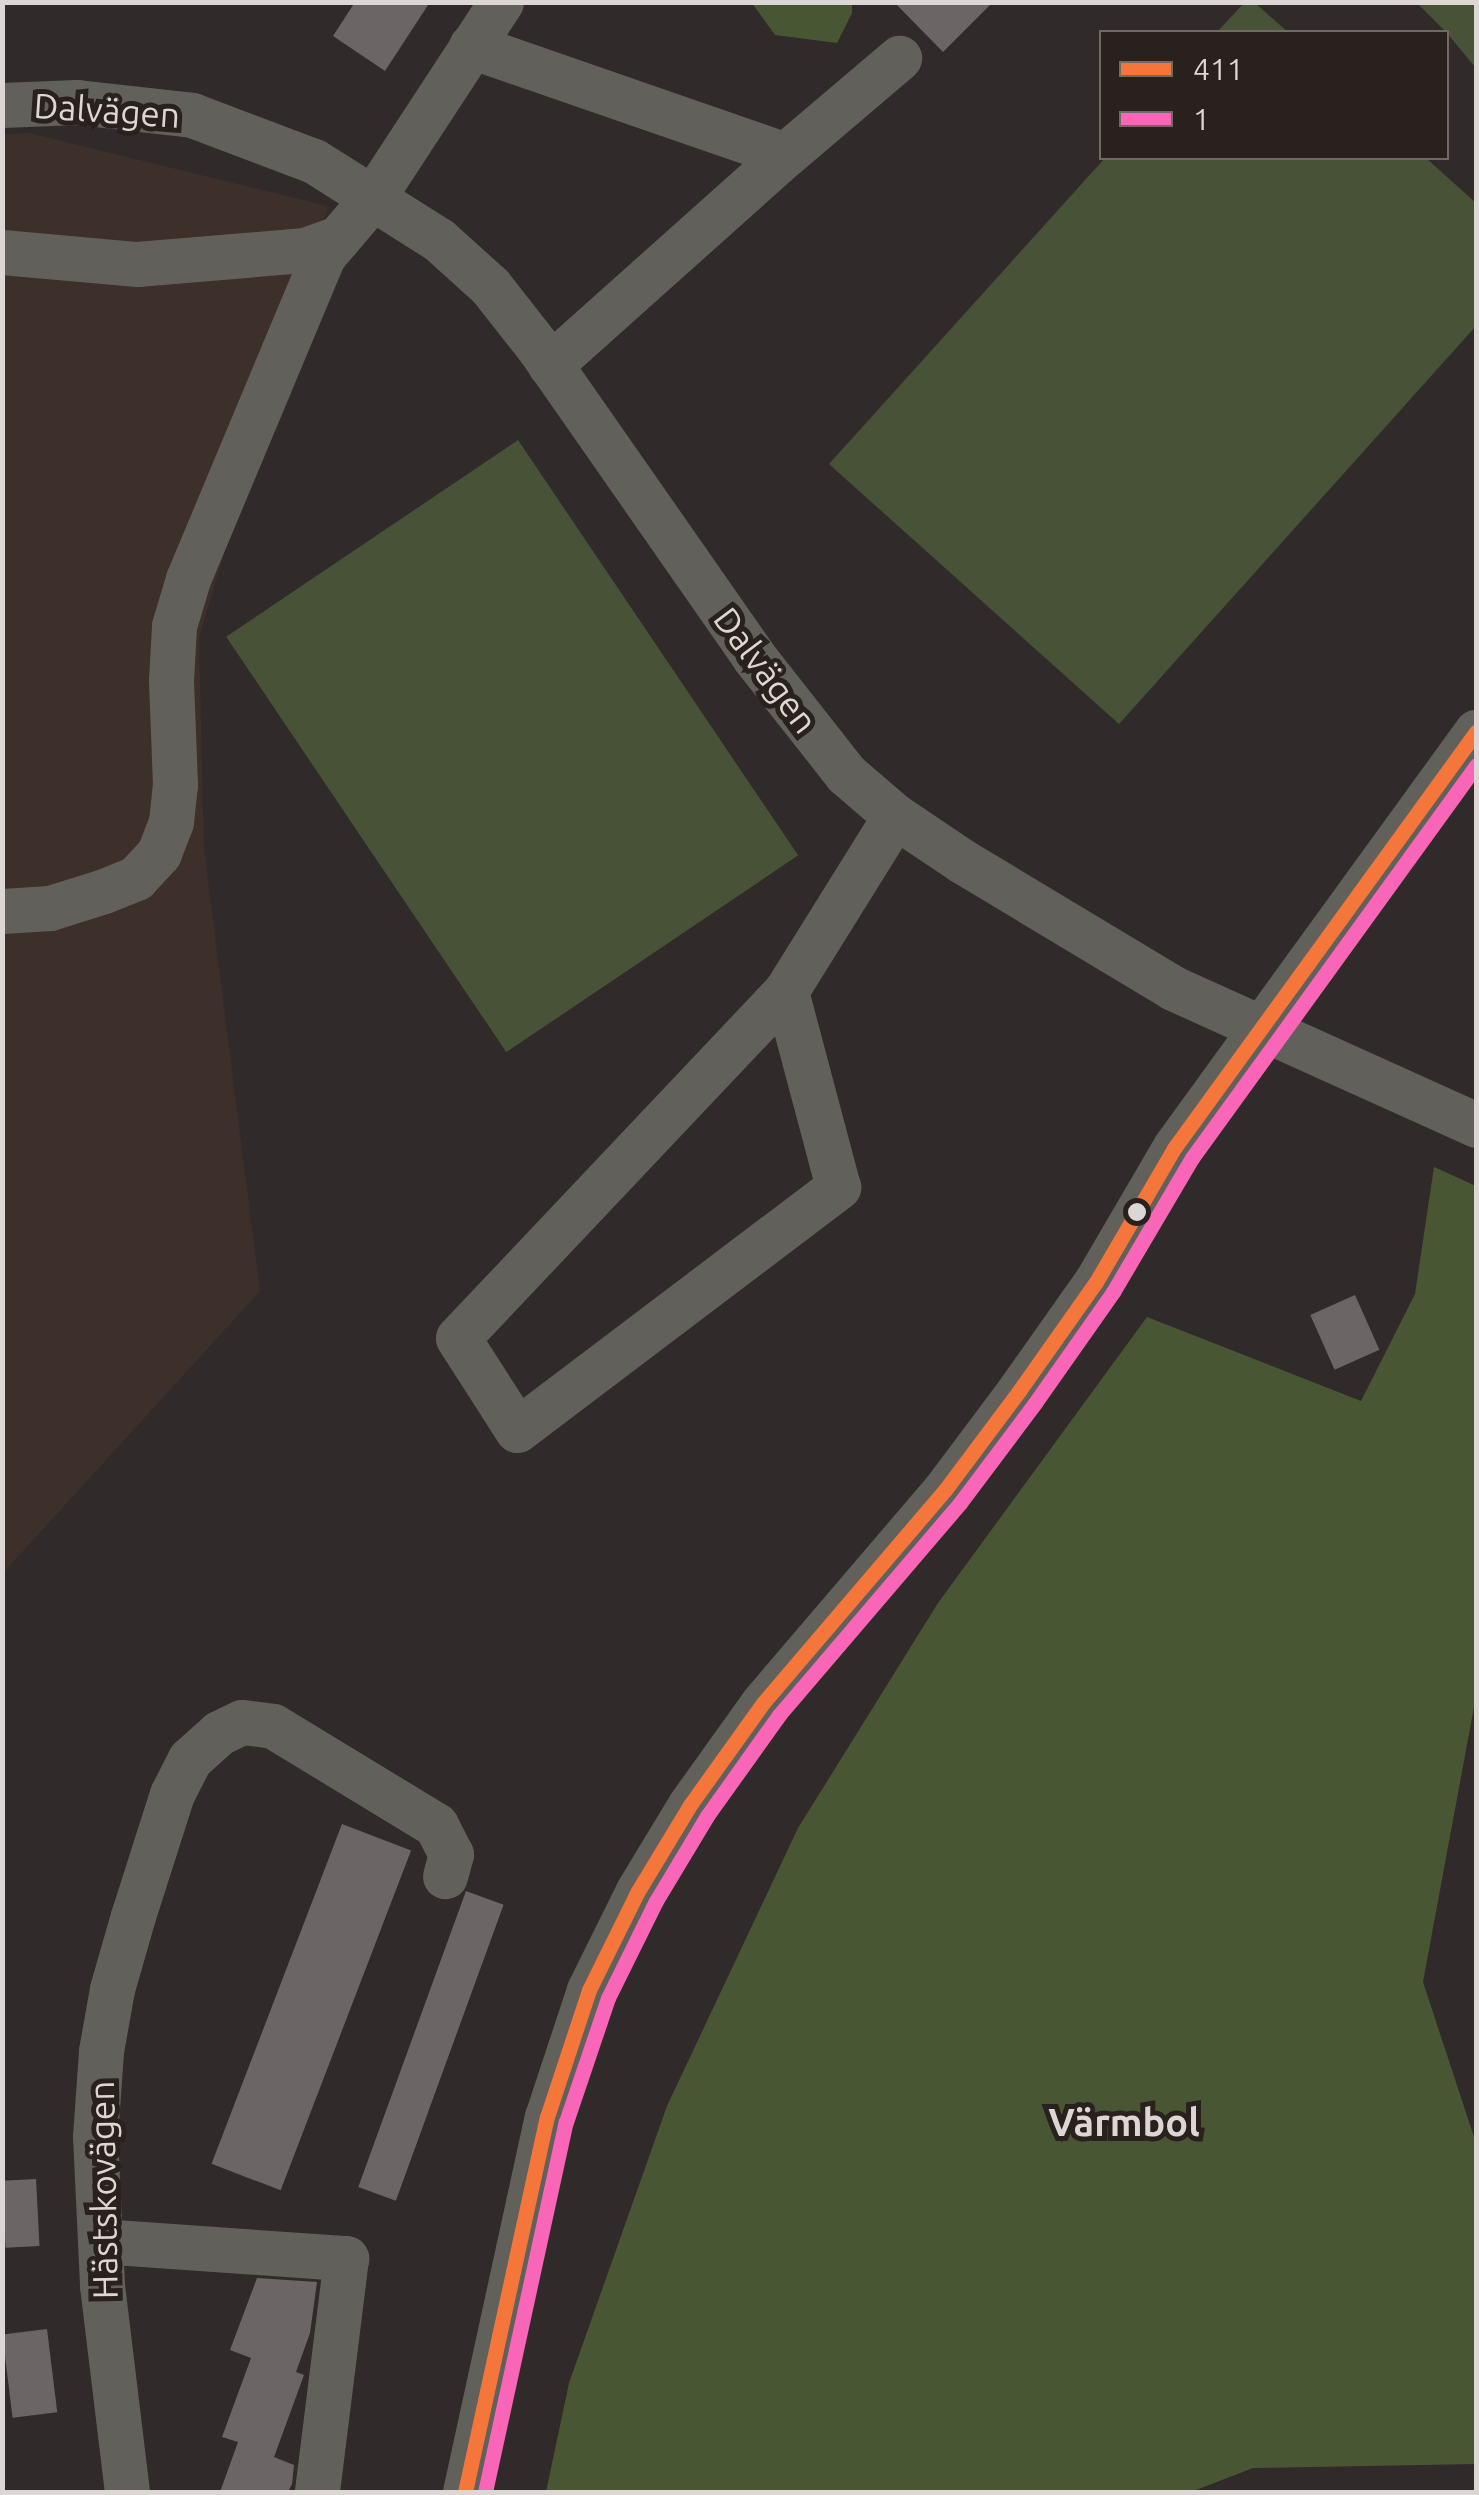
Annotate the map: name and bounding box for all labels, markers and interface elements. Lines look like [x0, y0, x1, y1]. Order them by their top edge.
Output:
legend [1099, 30, 1449, 160]
text: 411 [1193, 52, 1244, 86]
street label: Dalvägen [33, 84, 181, 136]
text: 1 [1193, 102, 1210, 136]
street label: Dalvägen [705, 599, 827, 741]
unlabelled marker [1127, 1202, 1147, 1222]
street label: Hästskovägen [80, 2080, 126, 2300]
district label: Värmbol [1048, 2100, 1200, 2146]

